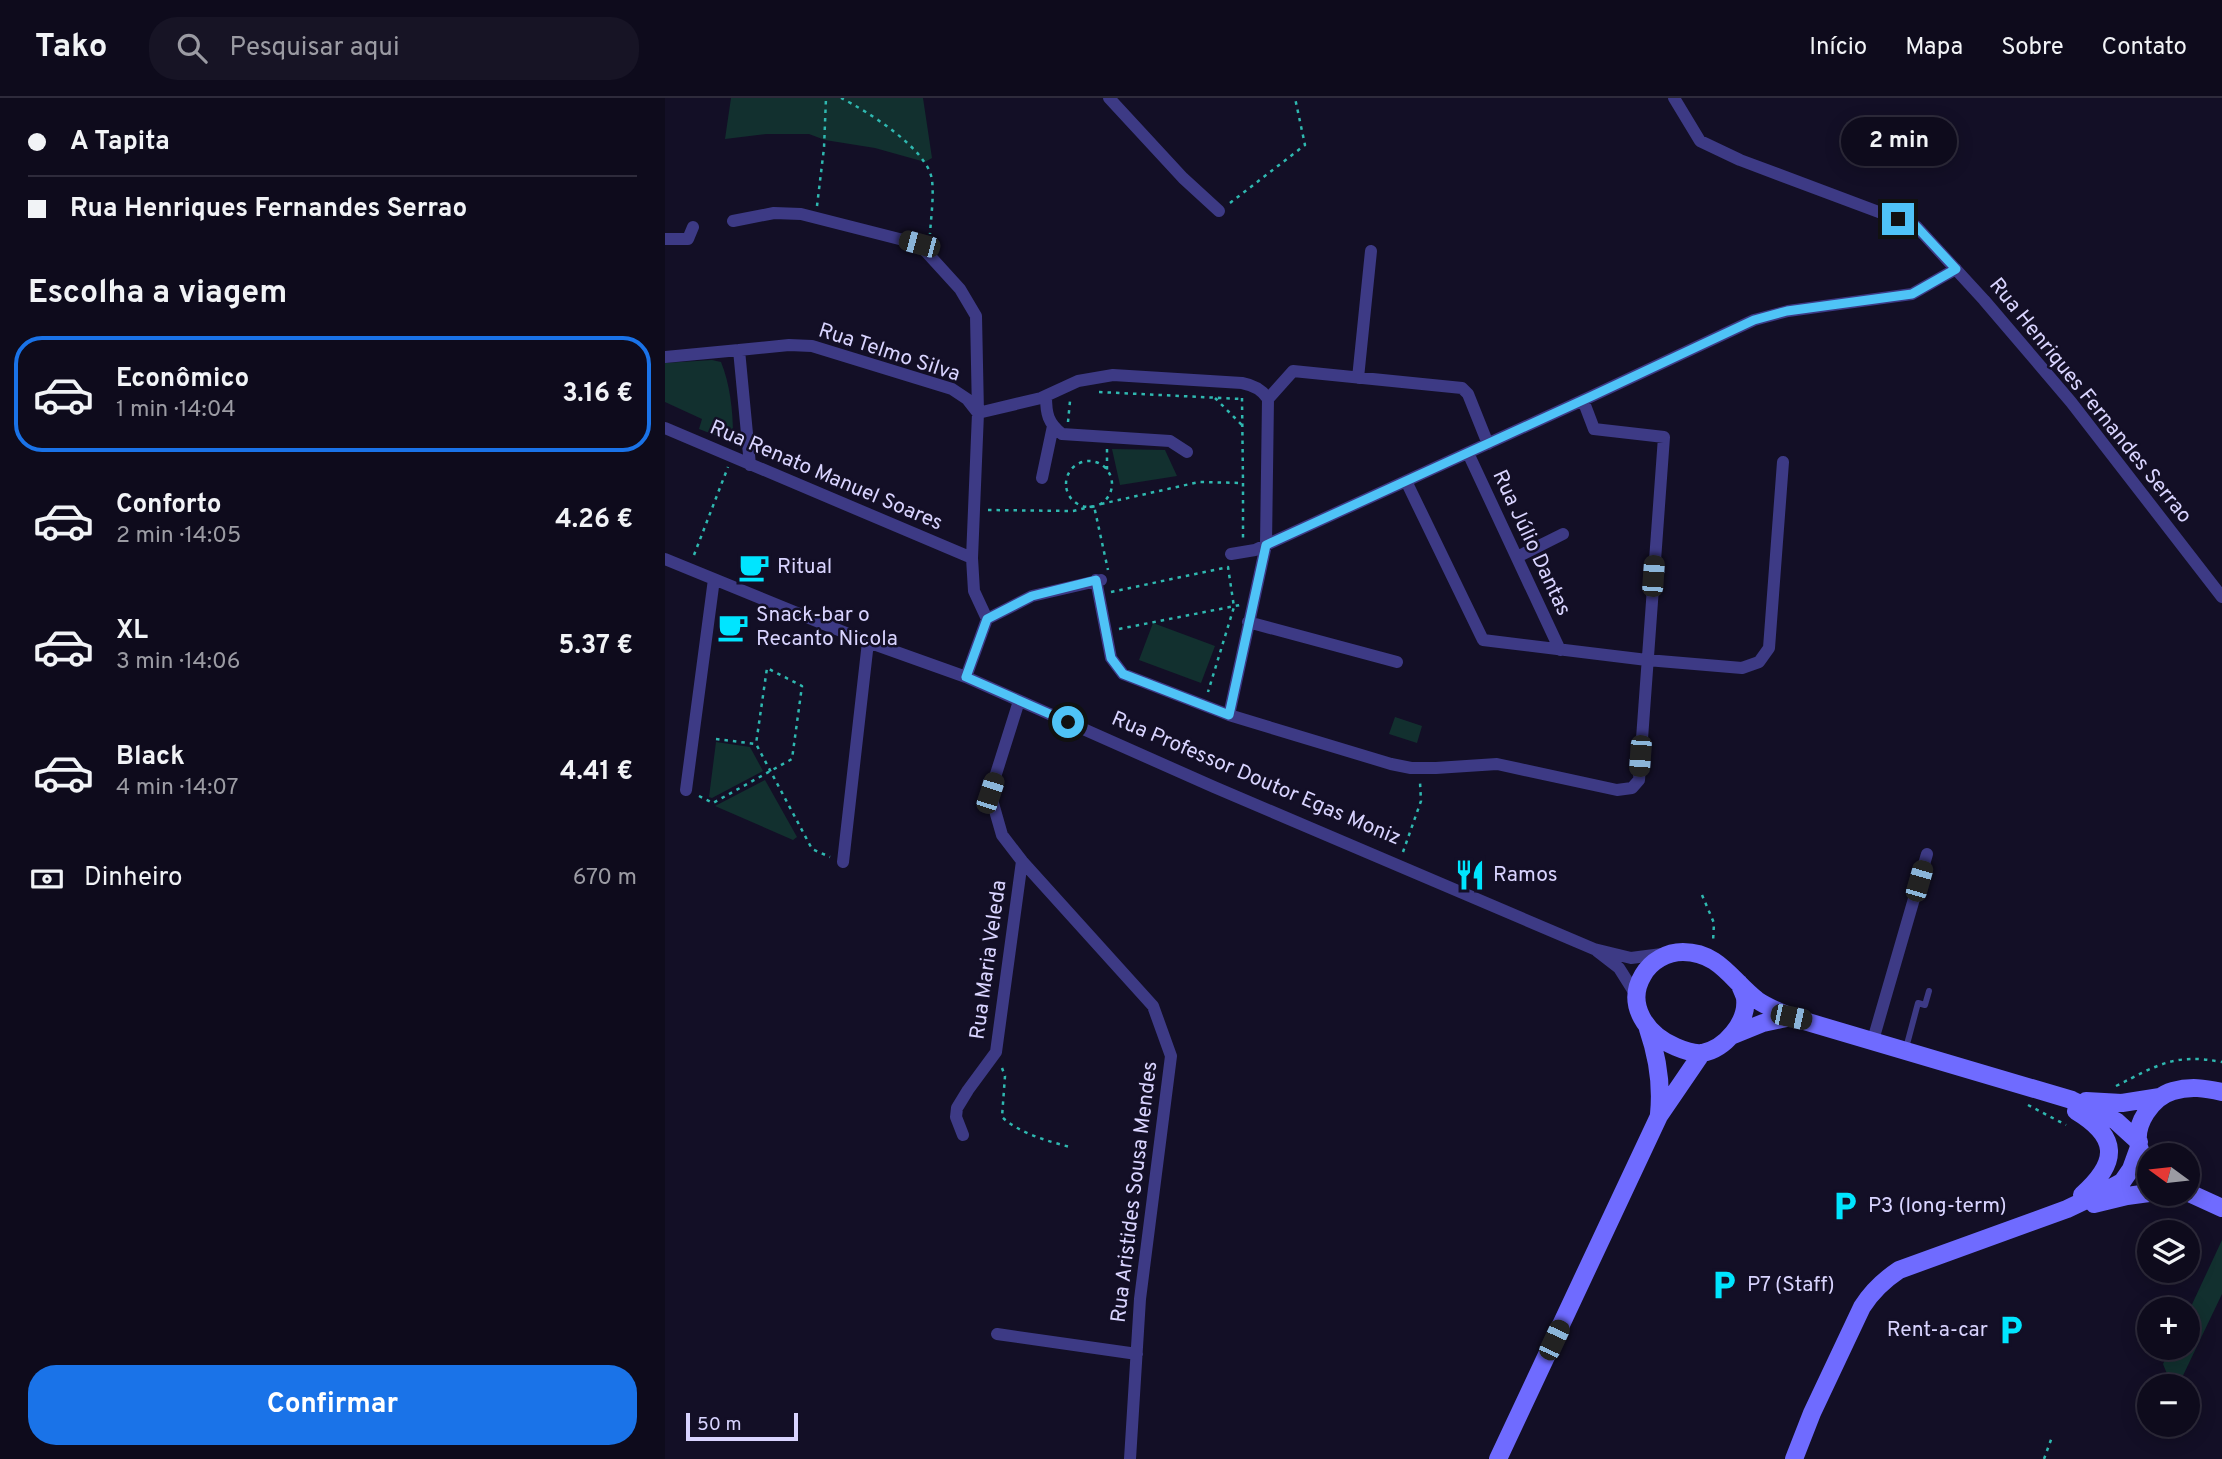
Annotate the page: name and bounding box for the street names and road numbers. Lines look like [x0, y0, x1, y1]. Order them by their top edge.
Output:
street label: Rua Henriques Fernandes Serrao [1983, 273, 2197, 529]
street label: Rua Telmo Silva [815, 317, 963, 389]
street label: Rua Renato Manuel Soares [705, 415, 947, 537]
street label: Rua Júlio Dantas [1485, 466, 1577, 620]
street label: Rua Professor Doutor Egas Moniz [1107, 706, 1405, 852]
street label: Rua Maria Veleda [964, 879, 1014, 1041]
street label: Rua Aristides Sousa Mendes [1106, 1060, 1164, 1324]

